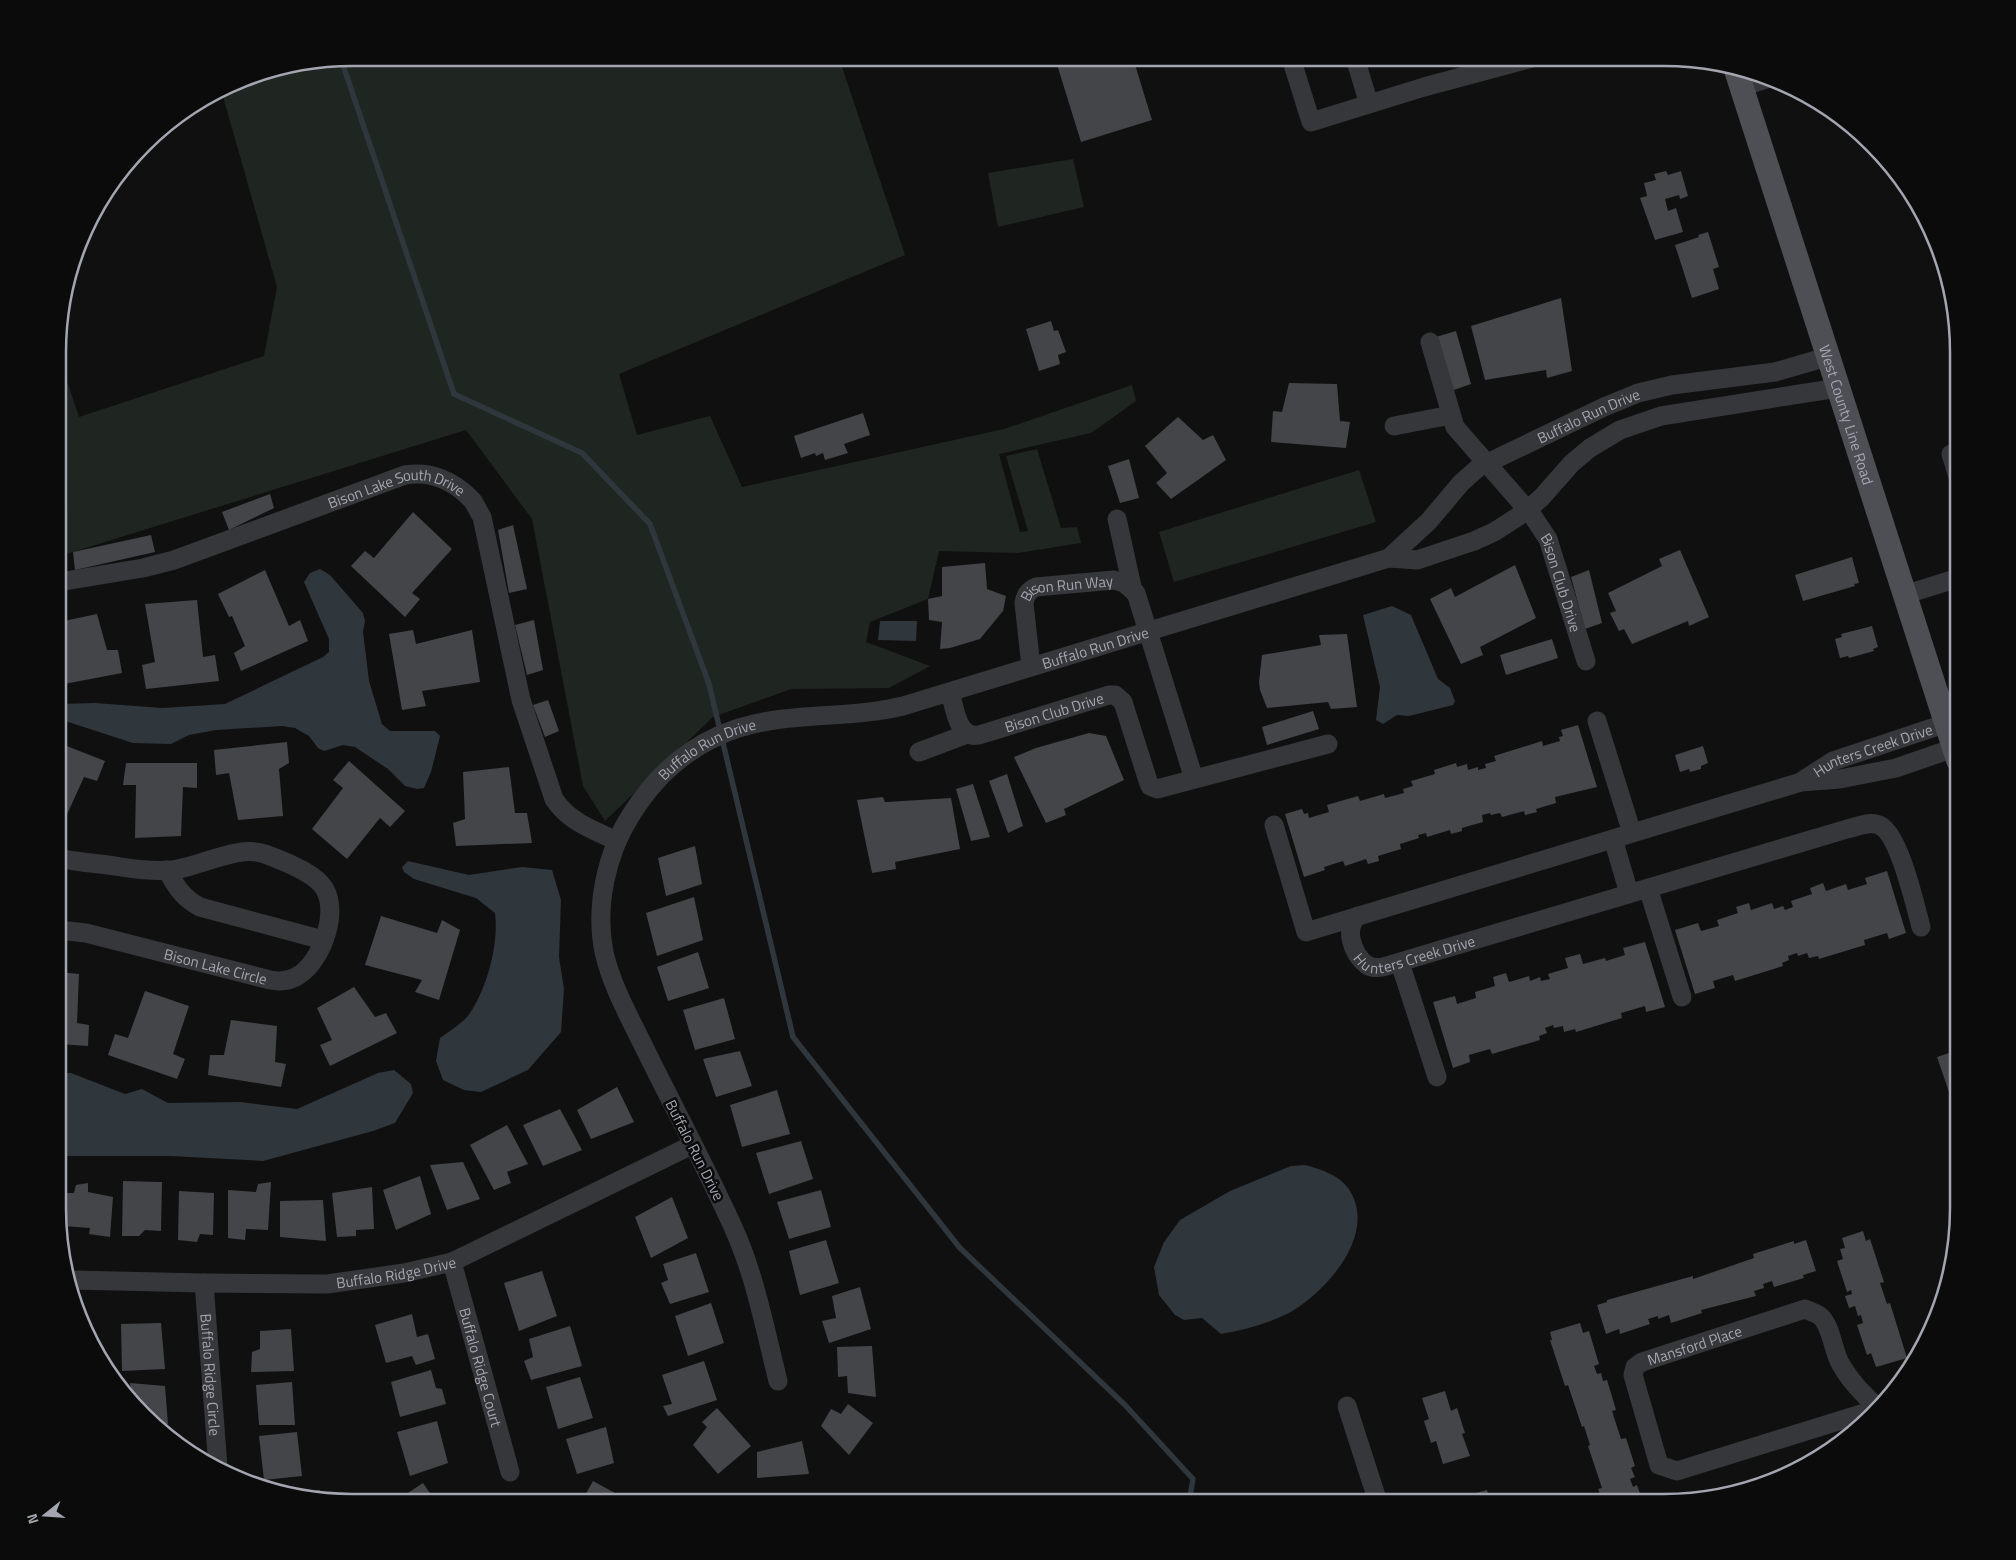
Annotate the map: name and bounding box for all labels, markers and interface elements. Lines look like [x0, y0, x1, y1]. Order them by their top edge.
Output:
street label: West County Line Road [1814, 342, 1880, 488]
street label: Buffalo Run Drive [1533, 382, 1643, 449]
street label: Bison Lake South Drive [324, 463, 471, 514]
street label: Bison Club Drive [1535, 528, 1588, 635]
street label: Bison Run Way [1014, 569, 1114, 605]
street label: Buffalo Run Drive [1039, 620, 1151, 675]
street label: Bison Club Drive [1002, 686, 1106, 738]
street label: Buffalo Run Drive [652, 712, 758, 785]
street label: Hunters Creek Drive [1808, 717, 1935, 783]
street label: Hunters Creek Drive [1348, 929, 1478, 979]
street label: Bison Lake Circle [162, 942, 270, 990]
street label: Buffalo Run Drive [660, 1095, 730, 1205]
street label: Buffalo Ridge Drive [335, 1250, 458, 1294]
street label: Buffalo Ridge Court [454, 1305, 509, 1430]
street label: Buffalo Ridge Circle [195, 1313, 227, 1437]
street label: Mansford Place [1644, 1319, 1745, 1371]
north arrow [20, 1490, 70, 1540]
text: N [21, 1511, 44, 1527]

